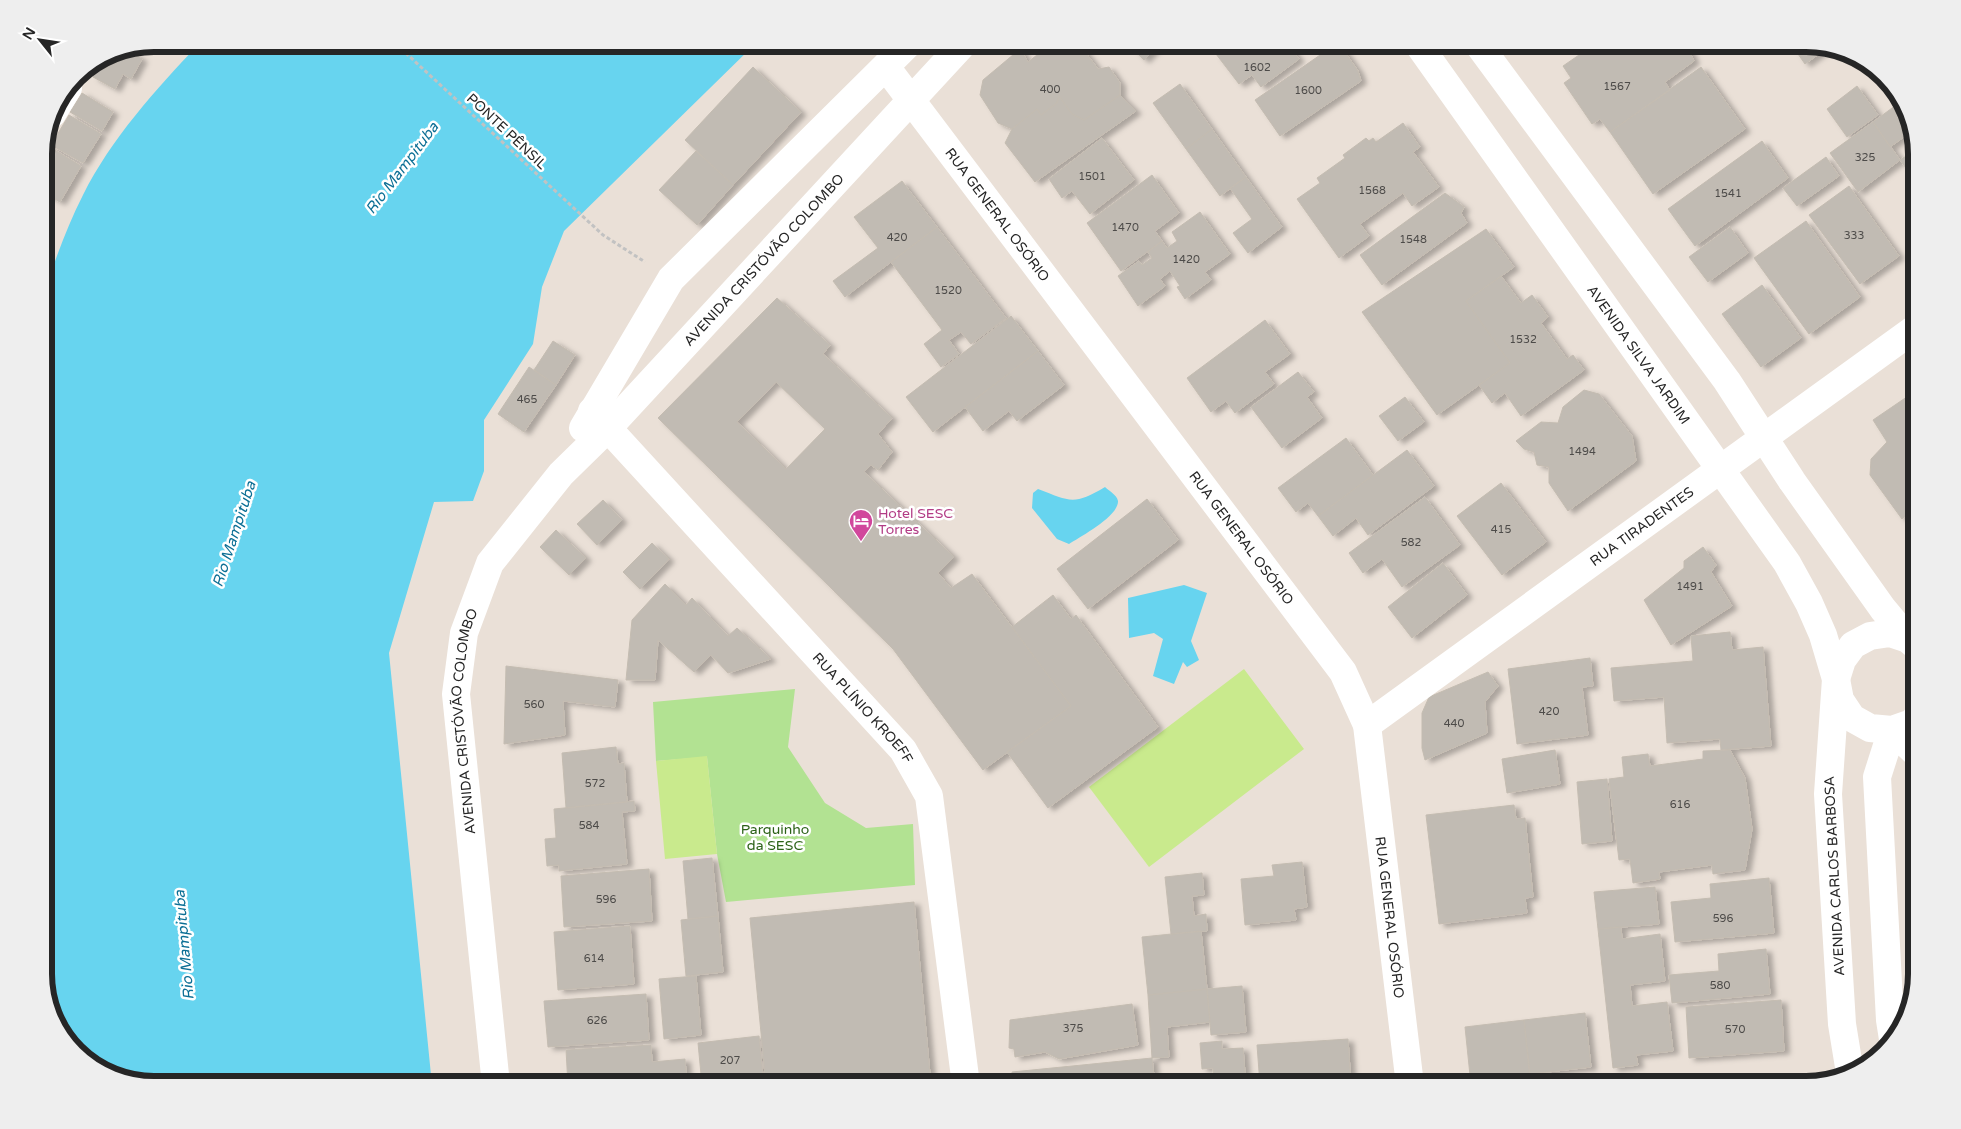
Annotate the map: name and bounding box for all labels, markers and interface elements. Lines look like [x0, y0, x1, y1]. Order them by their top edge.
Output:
north arrow [15, 15, 65, 65]
text: N [19, 25, 39, 43]
house number: 1602 [1243, 61, 1271, 74]
house number: 1567 [1603, 80, 1631, 93]
house number: 400 [1040, 83, 1060, 96]
house number: 1600 [1294, 84, 1322, 97]
street label: PONTE PÊNSIL [463, 90, 550, 173]
water label: Rio Mampituba [362, 118, 443, 217]
street label: RUA GENERAL OSÓRIO [941, 145, 1053, 285]
house number: 325 [1855, 151, 1875, 164]
street label: AVENIDA CRISTÓVÃO COLOMBO [680, 170, 848, 350]
house number: 1501 [1078, 170, 1106, 183]
house number: 1568 [1358, 184, 1386, 197]
house number: 1541 [1714, 187, 1742, 200]
house number: 1470 [1111, 221, 1139, 234]
house number: 333 [1844, 229, 1864, 242]
house number: 420 [887, 231, 907, 244]
house number: 1548 [1399, 233, 1427, 246]
house number: 1420 [1172, 253, 1200, 266]
street label: AVENIDA SILVA JARDIM [1583, 282, 1693, 428]
house number: 1520 [934, 284, 962, 297]
house number: 1532 [1509, 333, 1537, 346]
house number: 465 [517, 393, 537, 406]
house number: 1494 [1568, 445, 1596, 458]
street label: RUA GENERAL OSÓRIO [1185, 468, 1297, 608]
water label: Rio Mampituba [208, 478, 260, 589]
street label: RUA TIRADENTES [1587, 483, 1698, 570]
place label: Hotel SESC Torres [878, 505, 953, 538]
hotel icon: Hotel SESC Torres [848, 508, 874, 542]
house number: 415 [1491, 523, 1511, 536]
house number: 582 [1401, 536, 1421, 549]
house number: 1491 [1676, 580, 1704, 593]
street label: AVENIDA CRISTÓVÃO COLOMBO [448, 606, 481, 835]
street label: RUA PLÍNIO KROEFF [809, 649, 917, 767]
house number: 560 [524, 698, 544, 711]
house number: 420 [1539, 705, 1559, 718]
house number: 440 [1444, 717, 1464, 730]
street label: AVENIDA CARLOS BARBOSA [1821, 776, 1848, 976]
house number: 572 [585, 777, 605, 790]
house number: 616 [1670, 798, 1690, 811]
house number: 584 [579, 819, 599, 832]
park label: Parquinho da SESC [741, 821, 809, 854]
street label: RUA GENERAL OSÓRIO [1371, 835, 1408, 999]
water label: Rio Mampituba [170, 889, 198, 1001]
house number: 596 [596, 893, 616, 906]
house number: 596 [1713, 912, 1733, 925]
house number: 614 [584, 952, 604, 965]
house number: 580 [1710, 979, 1730, 992]
house number: 626 [587, 1014, 607, 1027]
house number: 375 [1063, 1022, 1083, 1035]
house number: 570 [1725, 1023, 1745, 1036]
house number: 207 [720, 1054, 740, 1067]

